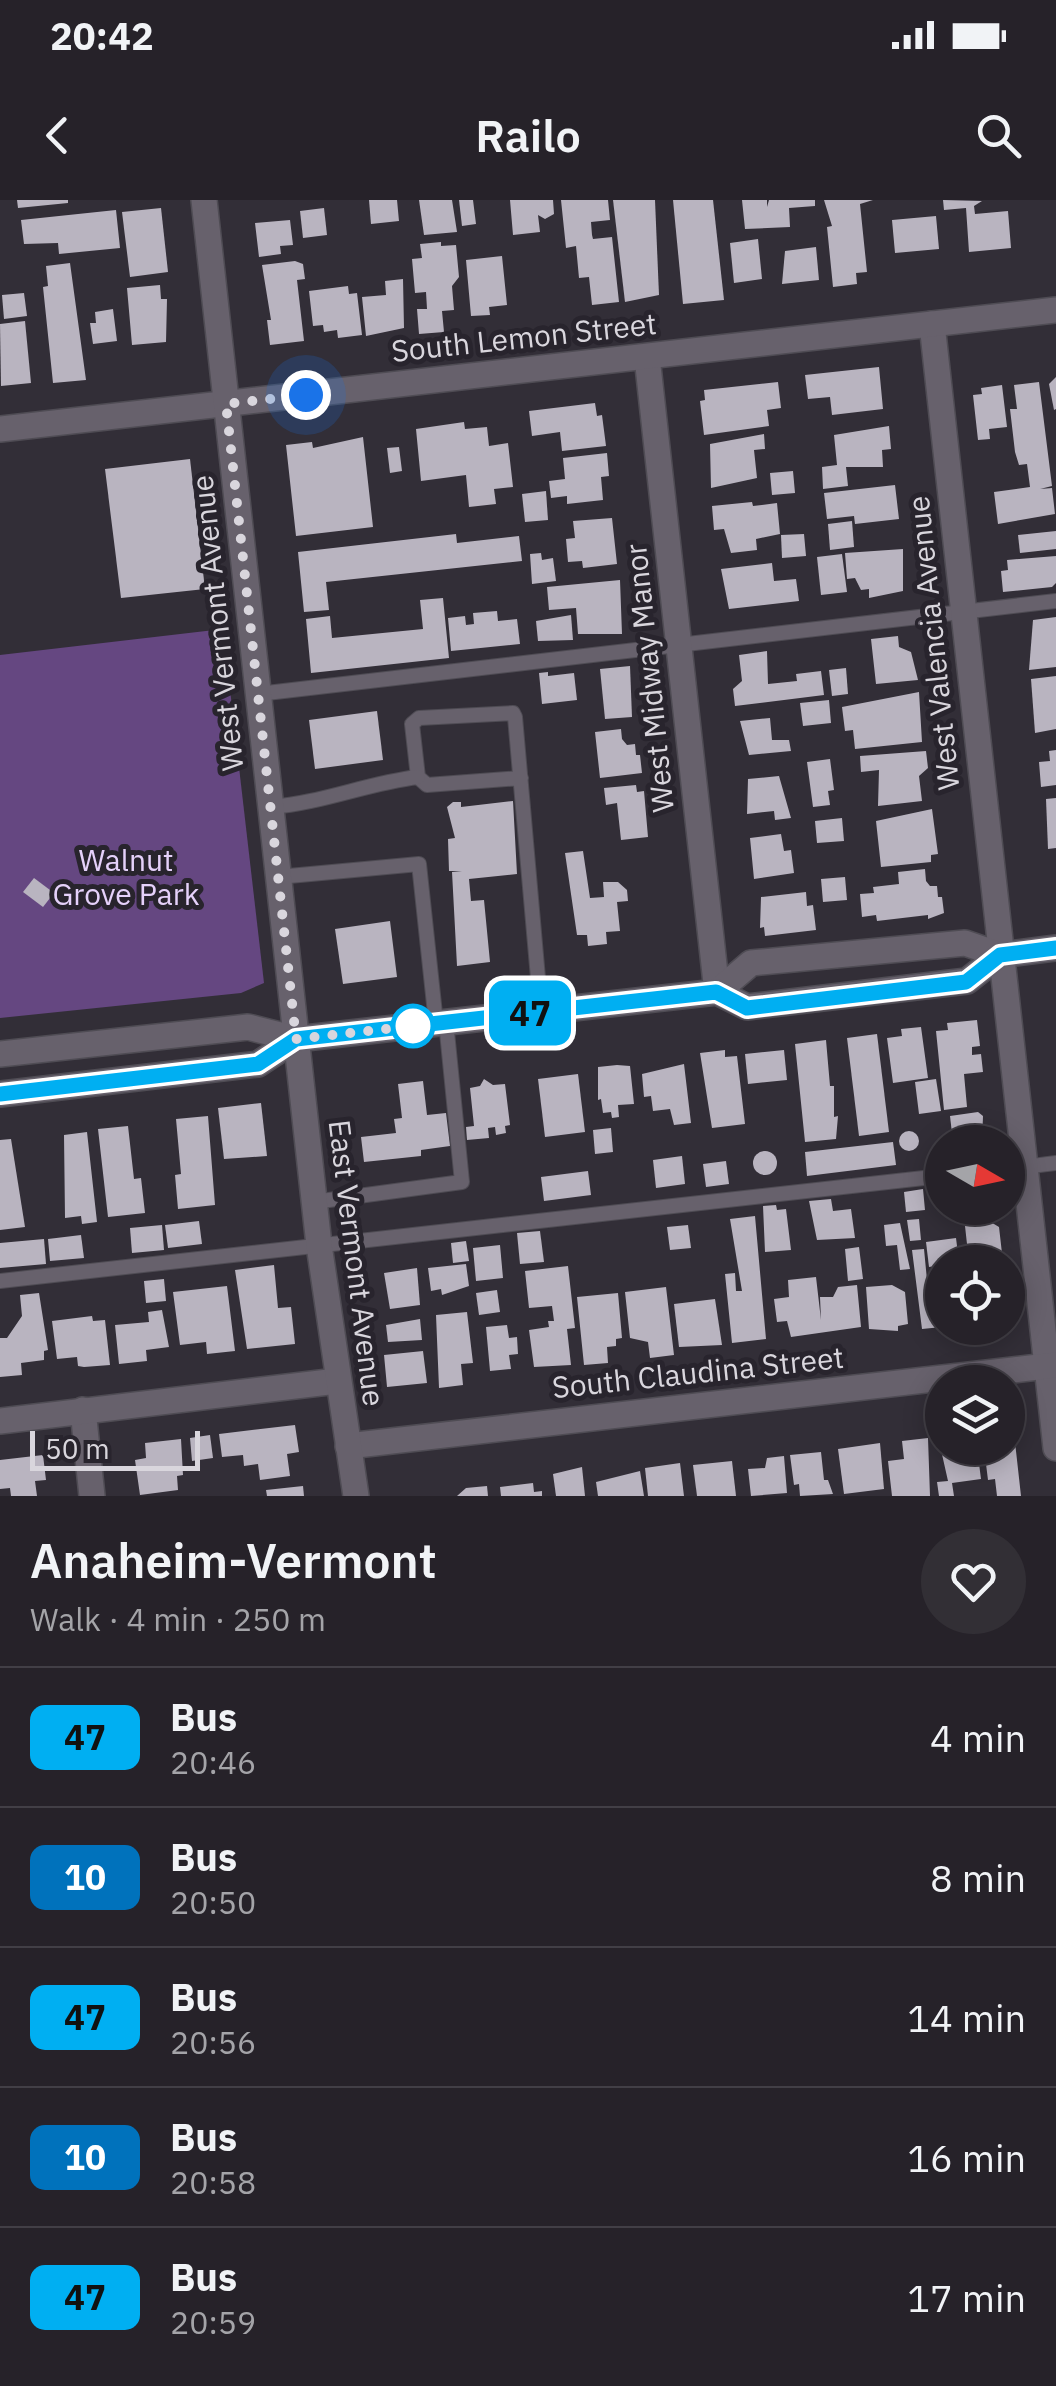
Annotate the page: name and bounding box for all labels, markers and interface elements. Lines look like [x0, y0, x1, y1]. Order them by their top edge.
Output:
text: 20:42 [50, 11, 154, 60]
text: Railo [475, 106, 581, 164]
icon: back [30, 108, 85, 163]
icon: search [971, 108, 1026, 163]
street label: South Lemon Street [389, 303, 658, 370]
your location [281, 370, 331, 420]
street label: West Vermont Avenue [182, 473, 251, 773]
street label: West Valencia Avenue [898, 494, 967, 792]
street label: West Midway Manor [615, 542, 682, 814]
park label: Walnut Grove Park [52, 840, 200, 913]
line badge: 47 [485, 980, 575, 1046]
text: 47 [509, 990, 551, 1036]
unlabelled marker [392, 1005, 434, 1047]
street label: East Vermont Avenue [321, 1117, 394, 1408]
north arrow [925, 1125, 1025, 1225]
map controls [925, 1125, 1025, 1465]
button: locate [925, 1245, 1025, 1345]
street label: South Claudina Street [550, 1337, 846, 1406]
button: layers [925, 1365, 1025, 1465]
scale bar [30, 1426, 200, 1470]
text: 50 m [45, 1430, 110, 1467]
text: Anaheim-Vermont [30, 1529, 437, 1591]
button: heart [921, 1529, 1026, 1634]
text: Walk · 4 min · 250 m [30, 1598, 326, 1640]
text: Bus [170, 1692, 237, 1741]
text: 4 min [930, 1713, 1026, 1762]
text: 47 [64, 1714, 106, 1760]
text: 20:46 [170, 1741, 256, 1783]
text: Bus [170, 1832, 237, 1881]
text: 8 min [930, 1853, 1026, 1902]
text: 10 [64, 1854, 106, 1900]
text: 20:50 [170, 1881, 256, 1923]
text: Bus [170, 1972, 237, 2021]
text: 14 min [907, 1993, 1026, 2042]
text: 47 [64, 1994, 106, 2040]
text: 20:56 [170, 2021, 256, 2063]
text: Bus [170, 2112, 237, 2161]
text: 16 min [907, 2133, 1026, 2182]
text: 10 [64, 2134, 106, 2180]
text: 20:58 [170, 2161, 256, 2203]
text: Bus [170, 2252, 237, 2301]
text: 17 min [907, 2273, 1026, 2322]
text: 47 [64, 2274, 106, 2320]
text: 20:59 [170, 2301, 256, 2343]

